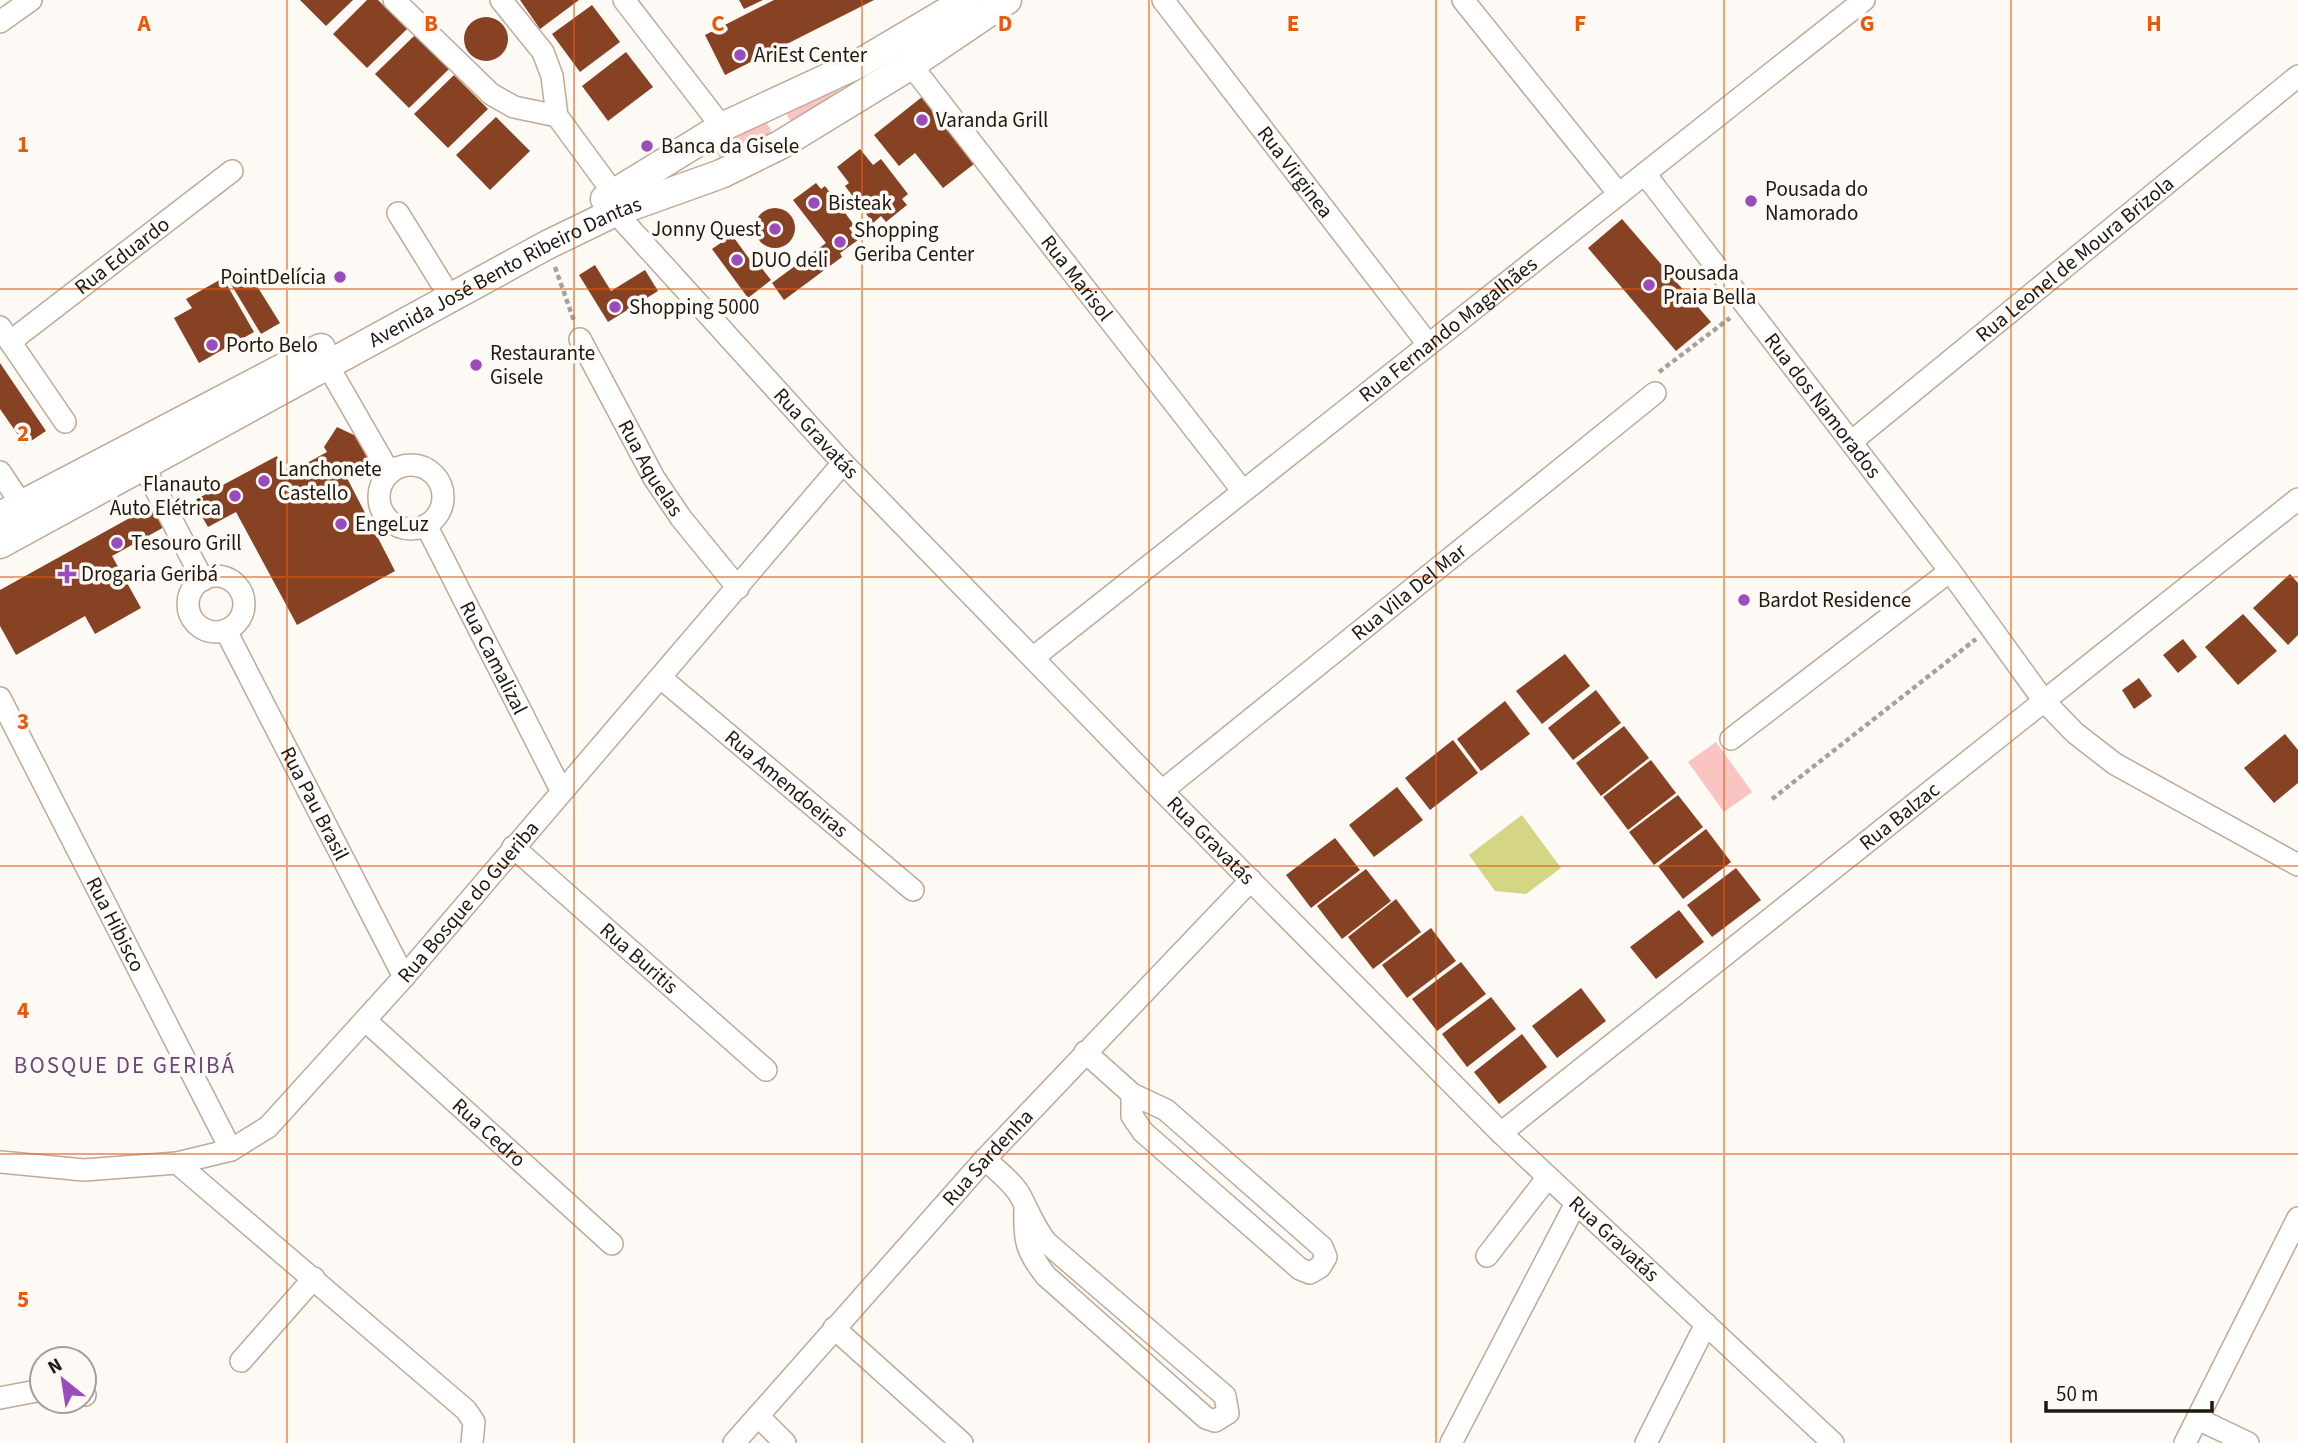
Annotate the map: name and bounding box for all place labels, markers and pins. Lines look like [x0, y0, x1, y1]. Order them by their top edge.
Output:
place label: AriEst Center [754, 40, 868, 70]
marker: AriEst Center [732, 47, 748, 63]
place label: Varanda Grill [936, 105, 1048, 135]
marker: Varanda Grill [914, 112, 930, 128]
place label: Banca da Gisele [661, 131, 799, 161]
marker: Banca da Gisele [639, 138, 655, 154]
place label: Pousada do Namorado [1765, 174, 1868, 228]
place label: Bisteak [828, 188, 892, 218]
marker: Pousada do Namorado [1743, 193, 1759, 209]
marker: Bisteak [806, 195, 822, 211]
place label: Jonny Quest [651, 214, 761, 244]
place label: Shopping Geriba Center [854, 215, 975, 269]
marker: Jonny Quest [767, 221, 783, 237]
marker: Shopping Geriba Center [832, 234, 848, 250]
place label: DUO deli [751, 245, 828, 275]
marker: DUO deli [729, 252, 745, 268]
place label: Pousada Praia Bella [1663, 258, 1756, 312]
place label: PointDelícia [220, 262, 326, 292]
marker: PointDelícia [332, 269, 348, 285]
marker: Pousada Praia Bella [1641, 277, 1657, 293]
place label: Shopping 5000 [629, 292, 760, 322]
marker: Shopping 5000 [607, 299, 623, 315]
place label: Porto Belo [226, 330, 318, 360]
marker: Porto Belo [204, 337, 220, 353]
place label: Restaurante Gisele [490, 338, 595, 392]
marker: Restaurante Gisele [468, 357, 484, 373]
place label: Lanchonete Castello [278, 454, 382, 508]
place label: Flanauto Auto Elétrica [110, 469, 221, 523]
marker: Lanchonete Castello [256, 473, 272, 489]
marker: Flanauto Auto Elétrica [227, 488, 243, 504]
place label: EngeLuz [355, 509, 429, 539]
marker: EngeLuz [333, 516, 349, 532]
place label: Tesouro Grill [131, 528, 242, 558]
marker: Tesouro Grill [109, 535, 125, 551]
place label: Drogaria Geribá [81, 559, 218, 589]
marker: Drogaria Geribá [59, 566, 75, 582]
place label: Bardot Residence [1758, 585, 1911, 615]
marker: Bardot Residence [1736, 592, 1752, 608]

